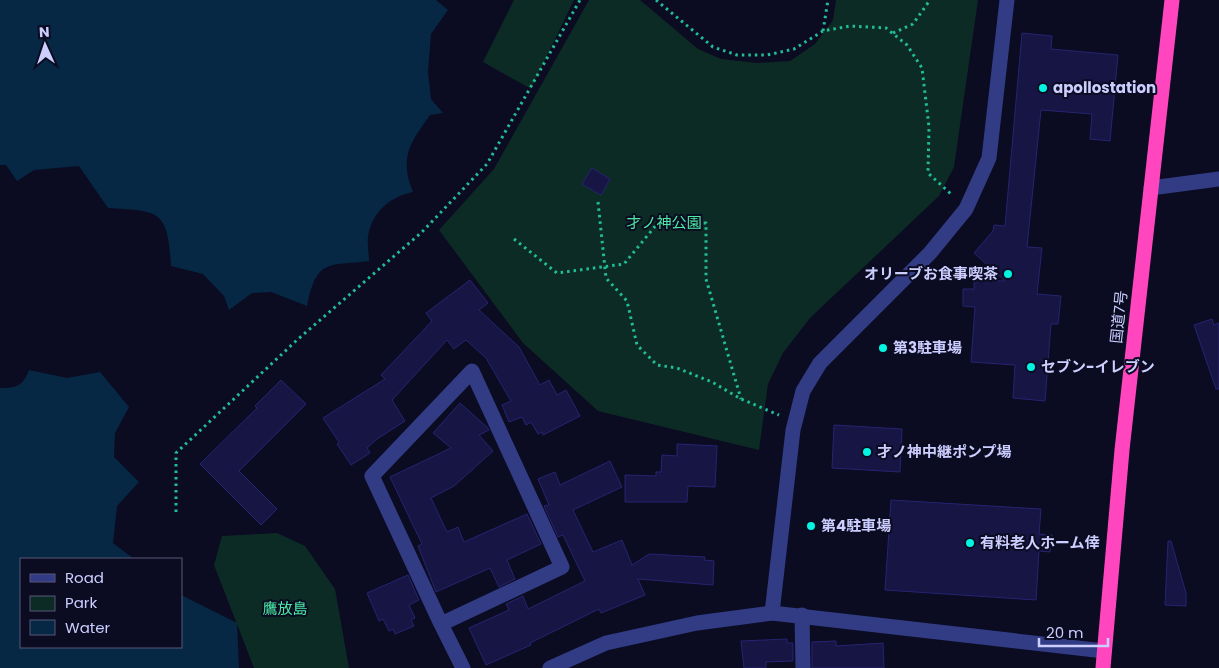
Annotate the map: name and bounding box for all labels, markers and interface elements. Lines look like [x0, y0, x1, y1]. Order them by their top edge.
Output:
north arrow [20, 20, 70, 70]
text: N [39, 22, 50, 42]
place label: apollostation [1053, 77, 1156, 98]
marker: apollostation [1037, 82, 1049, 94]
park label: 才ノ神公園 [626, 212, 702, 233]
place label: オリーブお食事喫茶 [864, 263, 998, 284]
marker: オリーブお食事喫茶 [1002, 268, 1014, 280]
street label: 国道7号 [1105, 289, 1132, 345]
place label: 第3駐車場 [893, 337, 962, 358]
marker: 第3駐車場 [877, 342, 889, 354]
place label: セブン-イレブン [1041, 356, 1155, 377]
marker: セブン-イレブン [1025, 361, 1037, 373]
place label: 才ノ神中継ポンプ場 [877, 441, 1012, 462]
marker: 才ノ神中継ポンプ場 [861, 446, 873, 458]
place label: 第4駐車場 [821, 515, 891, 536]
marker: 第4駐車場 [805, 520, 817, 532]
place label: 有料老人ホーム倖 [980, 532, 1100, 553]
marker: 有料老人ホーム倖 [964, 537, 976, 549]
legend [20, 558, 182, 648]
text: Road [65, 567, 104, 588]
text: Park [65, 592, 97, 613]
park label: 鷹放島 [262, 598, 308, 619]
scale bar [1039, 616, 1108, 648]
text: Water [65, 617, 111, 638]
text: 20 m [1046, 622, 1084, 643]

